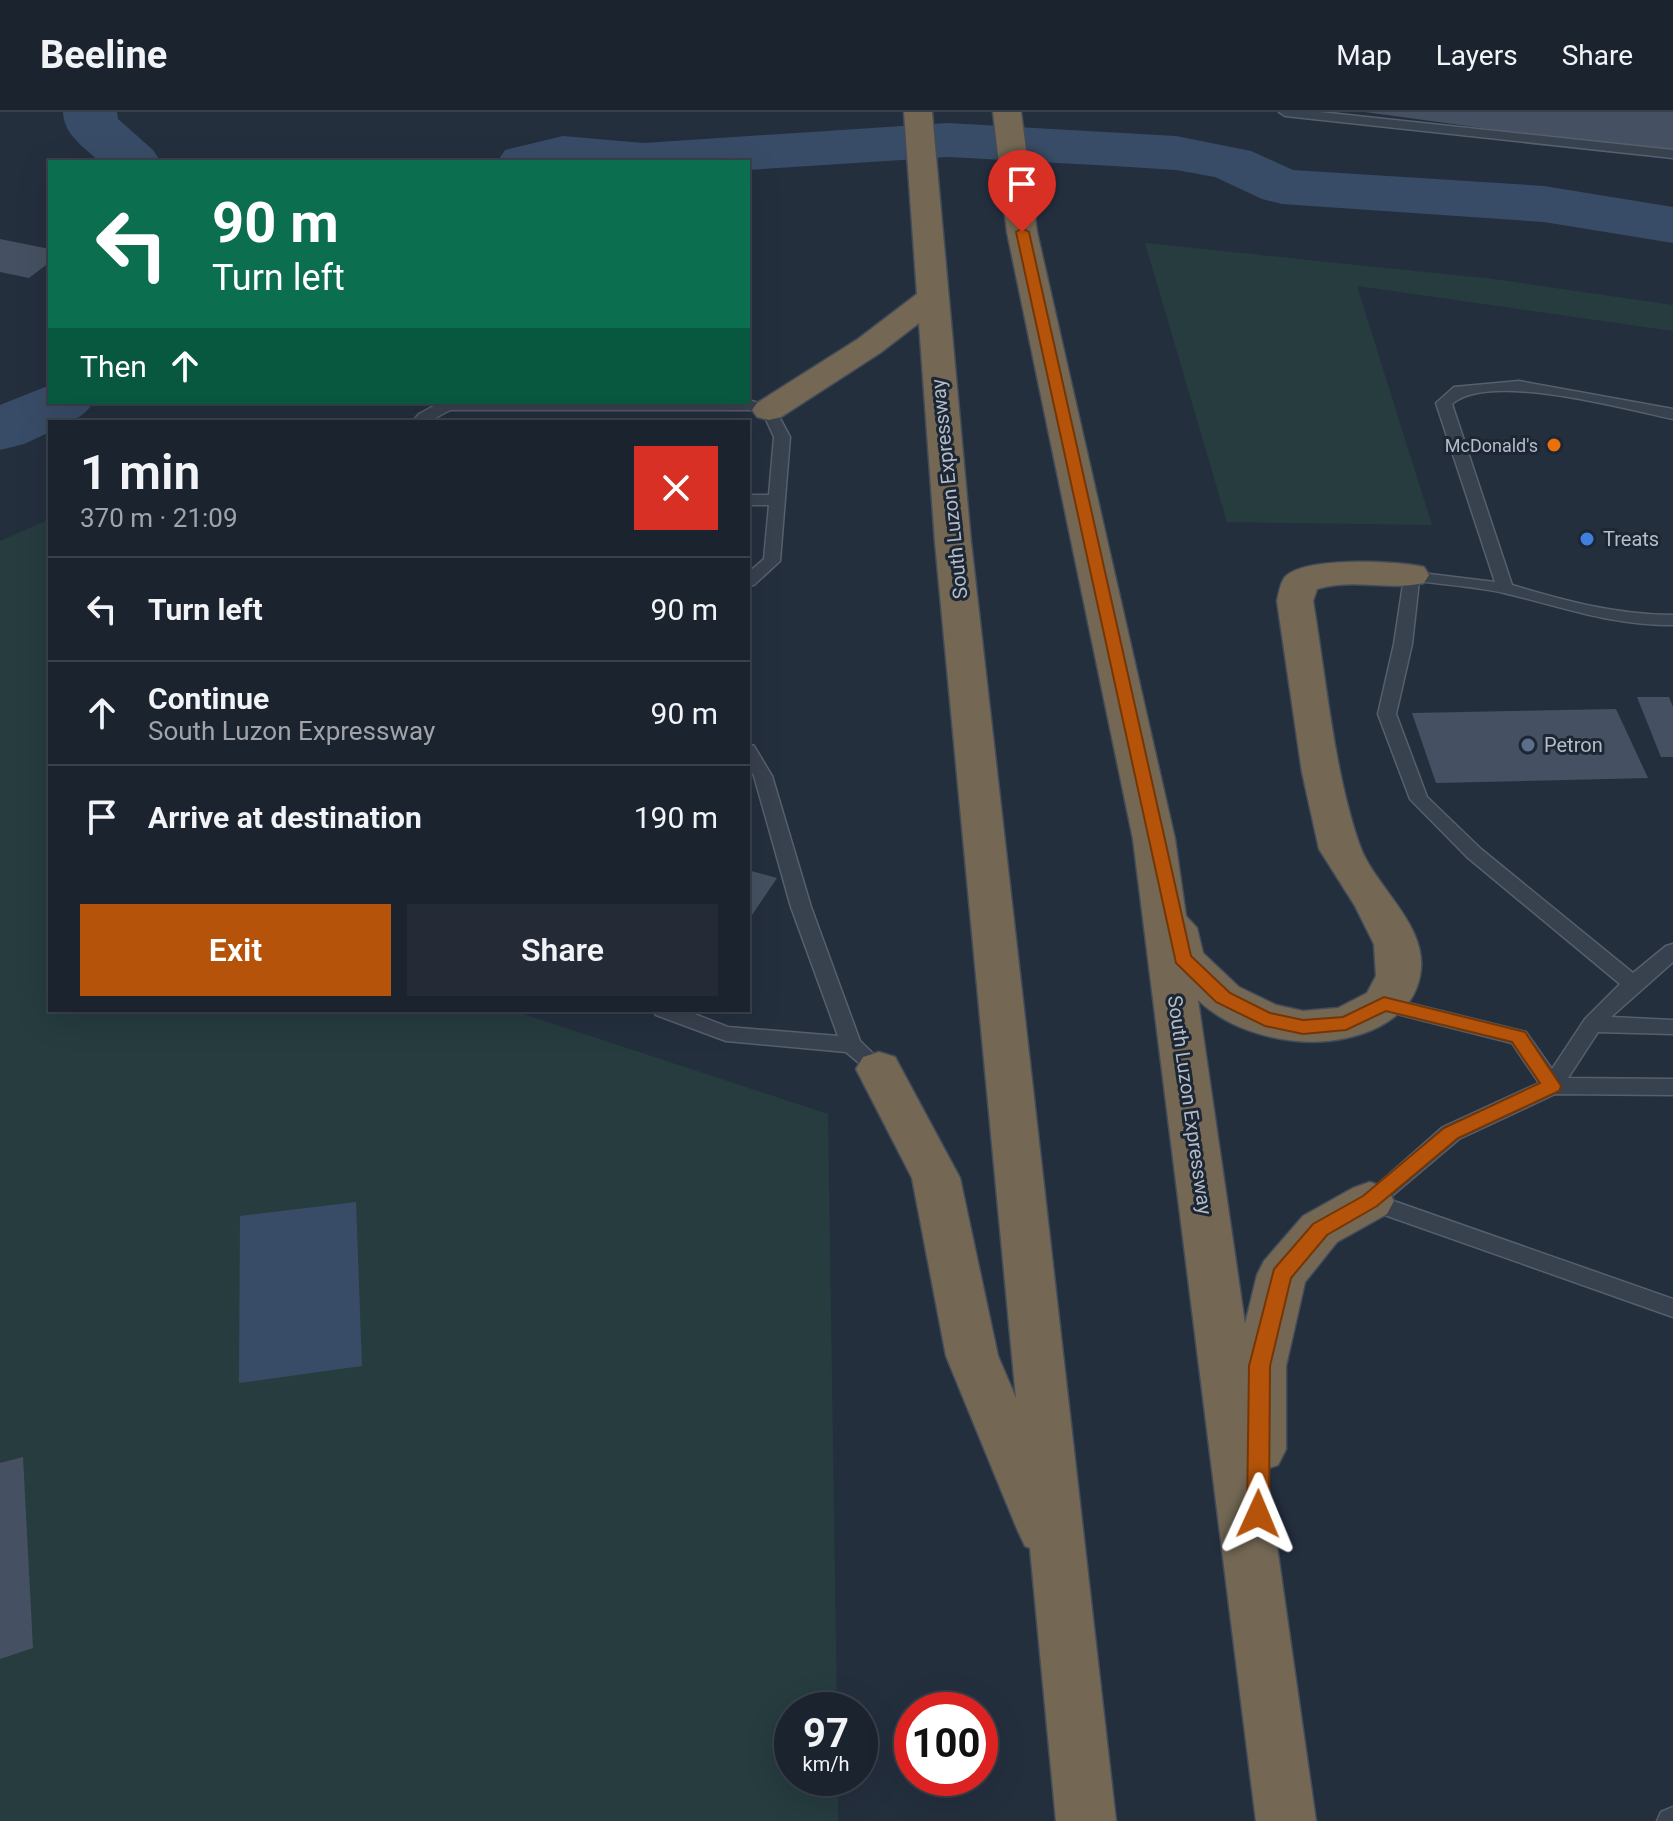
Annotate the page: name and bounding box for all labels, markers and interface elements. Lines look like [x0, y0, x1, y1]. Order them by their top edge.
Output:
text: Beeline [40, 33, 167, 77]
text: Map [1336, 39, 1392, 72]
text: Layers [1436, 39, 1518, 72]
text: Share [1562, 39, 1633, 72]
pin [988, 150, 1056, 232]
icon: arrive [1000, 162, 1044, 206]
text: 90 m [212, 190, 339, 256]
icon: left [80, 192, 184, 296]
text: Turn left [212, 257, 345, 299]
icon: ahead [163, 344, 207, 388]
text: Then [80, 349, 147, 384]
street label: South Luzon Expressway [925, 377, 972, 600]
place label: McDonald's [1445, 435, 1538, 456]
marker: McDonald's [1545, 436, 1563, 454]
text: 1 min [80, 444, 200, 501]
button: close [634, 446, 718, 530]
text: 370 m · 21:09 [80, 503, 238, 533]
place label: Treats [1603, 527, 1659, 551]
marker: Treats [1578, 530, 1596, 548]
icon: left [80, 587, 124, 631]
text: Turn left [148, 592, 263, 627]
text: 90 m [651, 592, 718, 627]
text: Continue [148, 681, 269, 716]
icon: ahead [80, 691, 124, 735]
text: 90 m [651, 696, 718, 731]
text: South Luzon Expressway [148, 716, 435, 746]
place label: Petron [1544, 733, 1603, 757]
marker: Petron [1519, 736, 1537, 754]
icon: arrive [80, 795, 124, 839]
text: Arrive at destination [148, 800, 422, 835]
text: 190 m [634, 800, 718, 835]
button: Exit [80, 904, 391, 996]
button: Share [407, 904, 718, 996]
street label: South Luzon Expressway [1163, 994, 1217, 1217]
position arrow [1216, 1472, 1300, 1556]
speed limit sign: 100 [894, 1692, 998, 1796]
text: 97 [803, 1710, 849, 1757]
text: km/h [803, 1752, 849, 1776]

